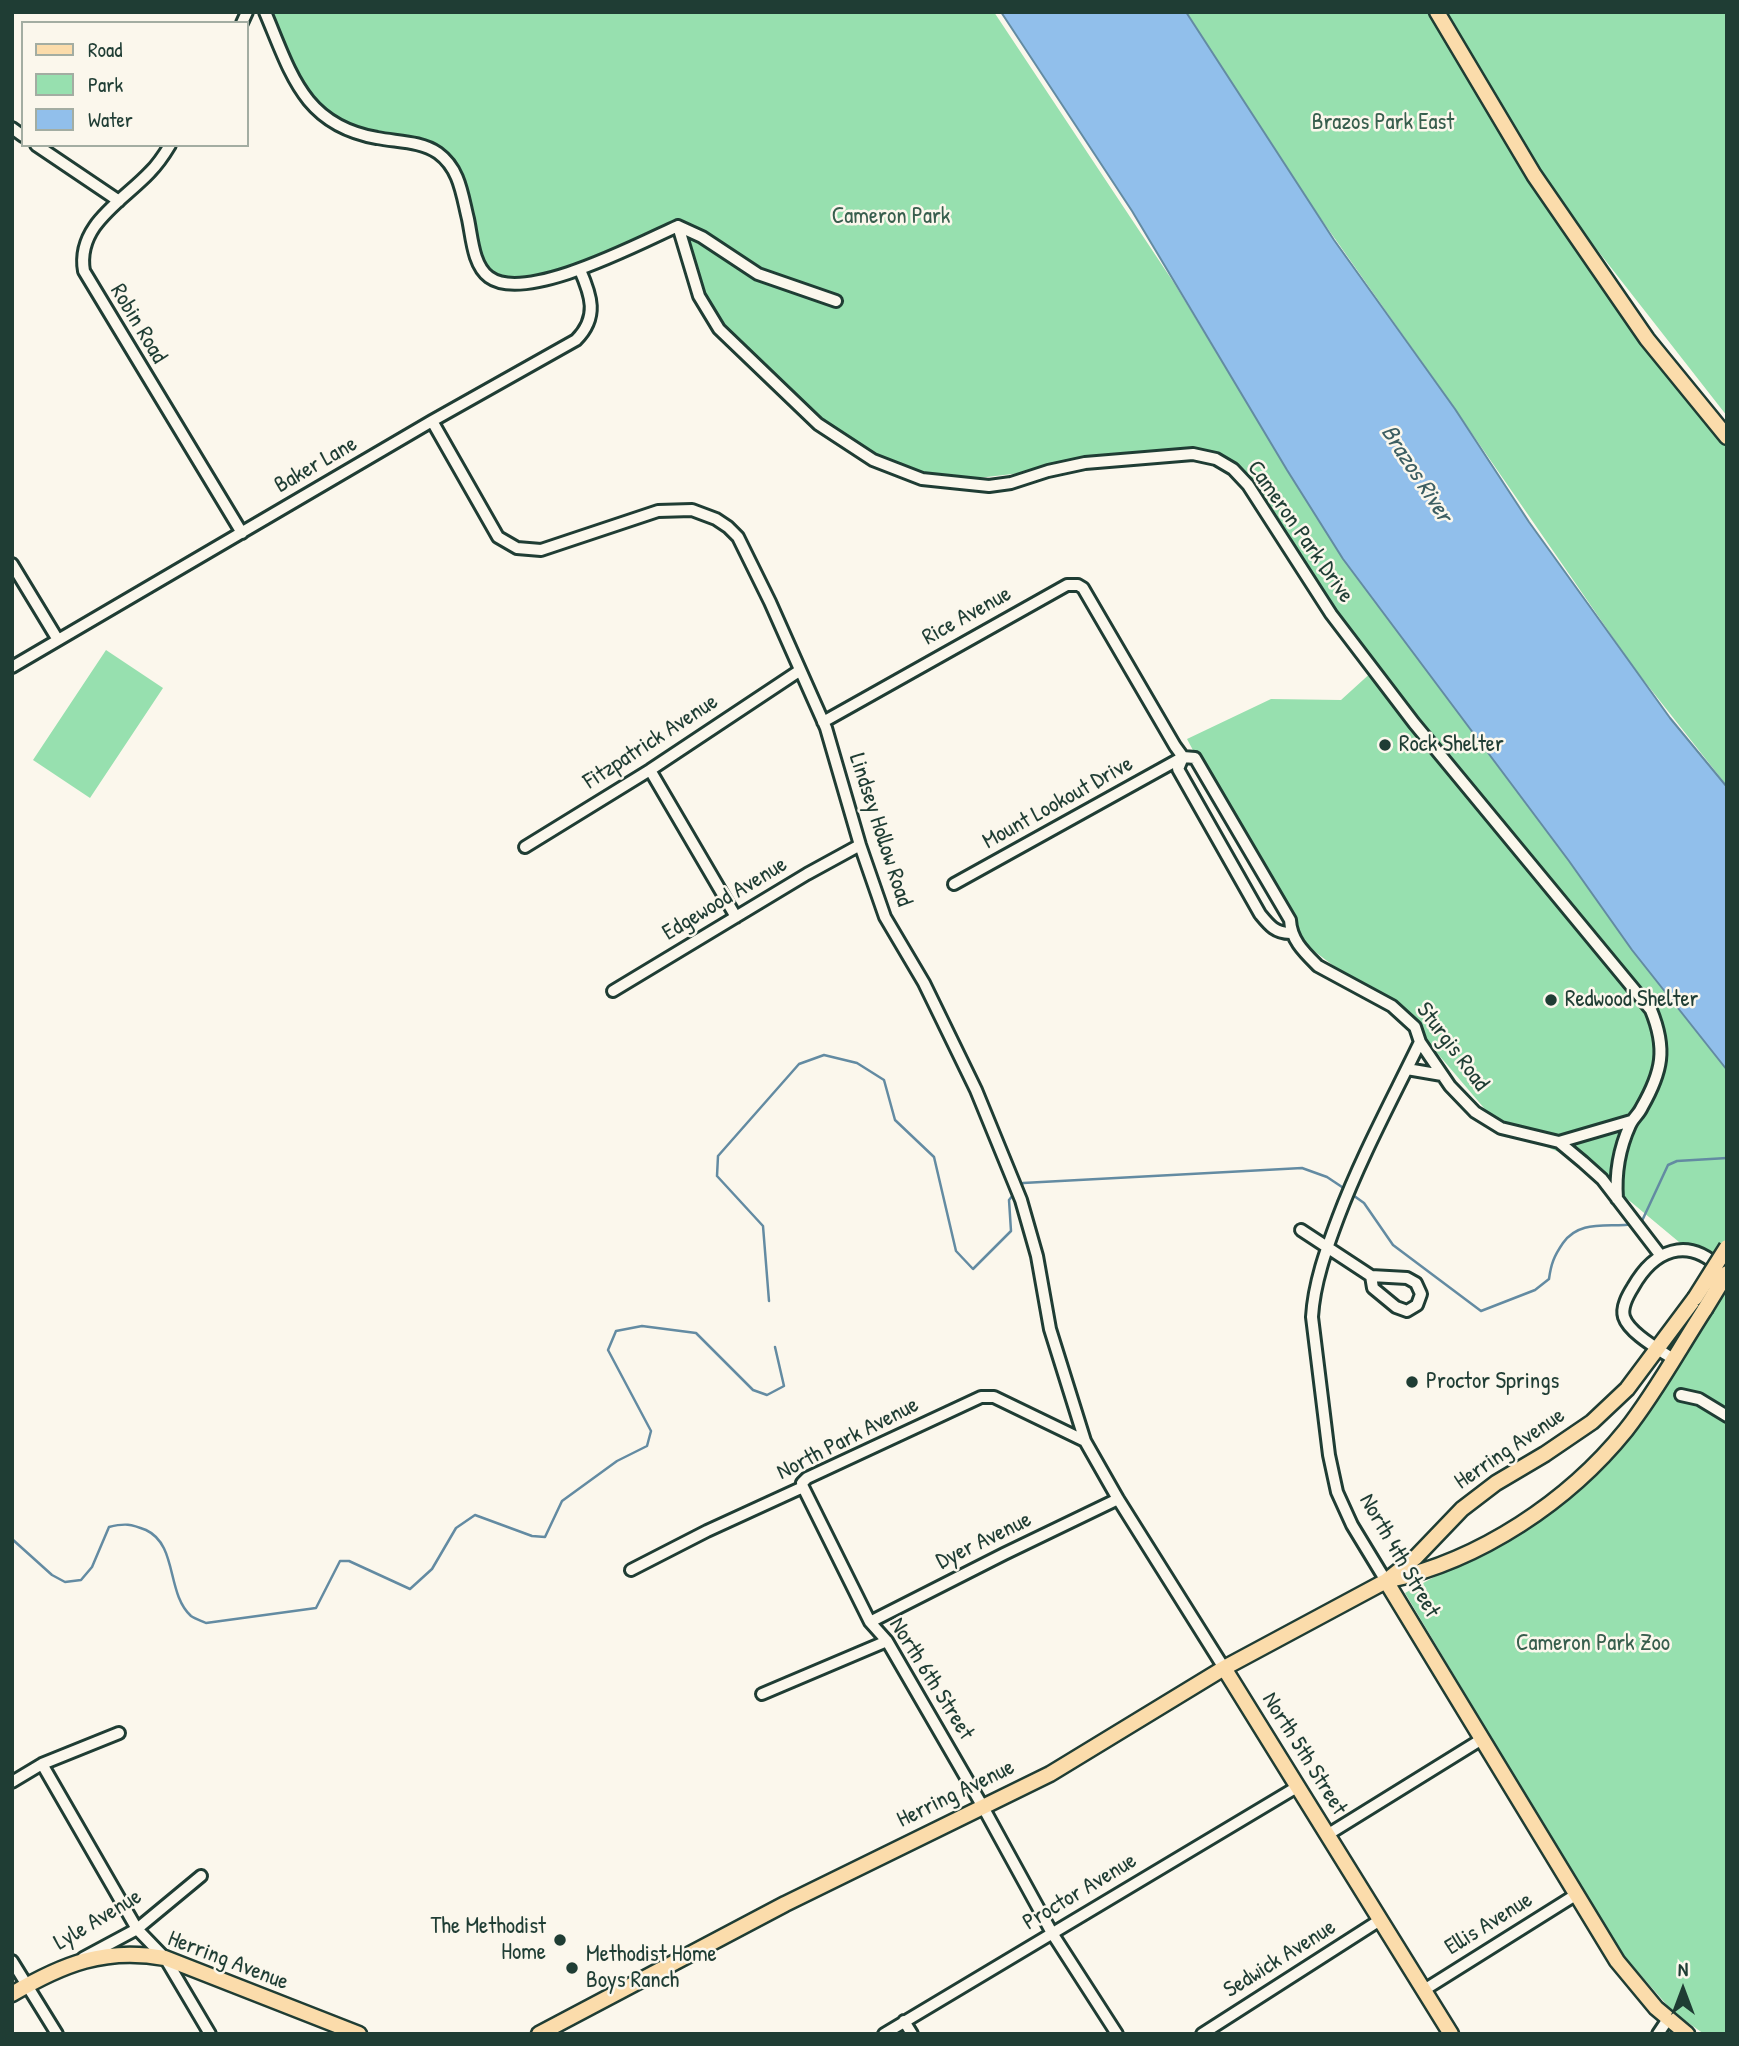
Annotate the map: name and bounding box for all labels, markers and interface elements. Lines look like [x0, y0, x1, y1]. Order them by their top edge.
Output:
legend [21, 21, 248, 147]
text: Road [88, 35, 122, 64]
text: Park [88, 70, 123, 99]
text: Water [88, 105, 133, 134]
park label: Brazos Park East [1312, 109, 1454, 137]
park label: Cameron Park [832, 203, 950, 231]
street label: Robin Road [104, 279, 172, 369]
water label: Brazos River [1374, 420, 1458, 528]
street label: Baker Lane [270, 430, 362, 500]
street label: Cameron Park Drive [1241, 456, 1359, 608]
street label: Rice Avenue [918, 580, 1016, 652]
street label: Fitzpatrick Avenue [579, 688, 723, 796]
place label: Rock Shelter [1399, 731, 1504, 759]
marker: Rock Shelter [1377, 737, 1393, 753]
street label: Lindsey Hollow Road [842, 750, 918, 910]
street label: Mount Lookout Drive [978, 750, 1138, 856]
street label: Edgewood Avenue [658, 851, 792, 947]
place label: Redwood Shelter [1565, 986, 1698, 1014]
marker: Redwood Shelter [1543, 992, 1559, 1008]
street label: Sturgis Road [1410, 997, 1494, 1097]
place label: Proctor Springs [1426, 1368, 1559, 1396]
marker: Proctor Springs [1404, 1374, 1420, 1390]
street label: North Park Avenue [773, 1391, 923, 1487]
street label: Herring Avenue [1450, 1402, 1570, 1496]
street label: North 4th Street [1352, 1489, 1446, 1623]
street label: Dyer Avenue [932, 1506, 1036, 1576]
street label: North 6th Street [883, 1613, 979, 1745]
park label: Cameron Park Zoo [1516, 1630, 1670, 1658]
street label: North 5th Street [1255, 1688, 1353, 1820]
street label: Herring Avenue [893, 1754, 1019, 1834]
street label: Proctor Avenue [1018, 1847, 1142, 1937]
street label: Lyle Avenue [49, 1883, 147, 1957]
street label: Ellis Avenue [1440, 1886, 1538, 1962]
place label: The Methodist Home [431, 1913, 546, 1967]
street label: Sedwick Avenue [1219, 1914, 1341, 2004]
street label: Herring Avenue [164, 1925, 292, 1997]
marker: The Methodist Home [552, 1932, 568, 1948]
place label: Methodist Home Boys Ranch [586, 1941, 717, 1995]
north arrow [1648, 1955, 1718, 2025]
text: N [1678, 1956, 1688, 1982]
marker: Methodist Home Boys Ranch [564, 1960, 580, 1976]

